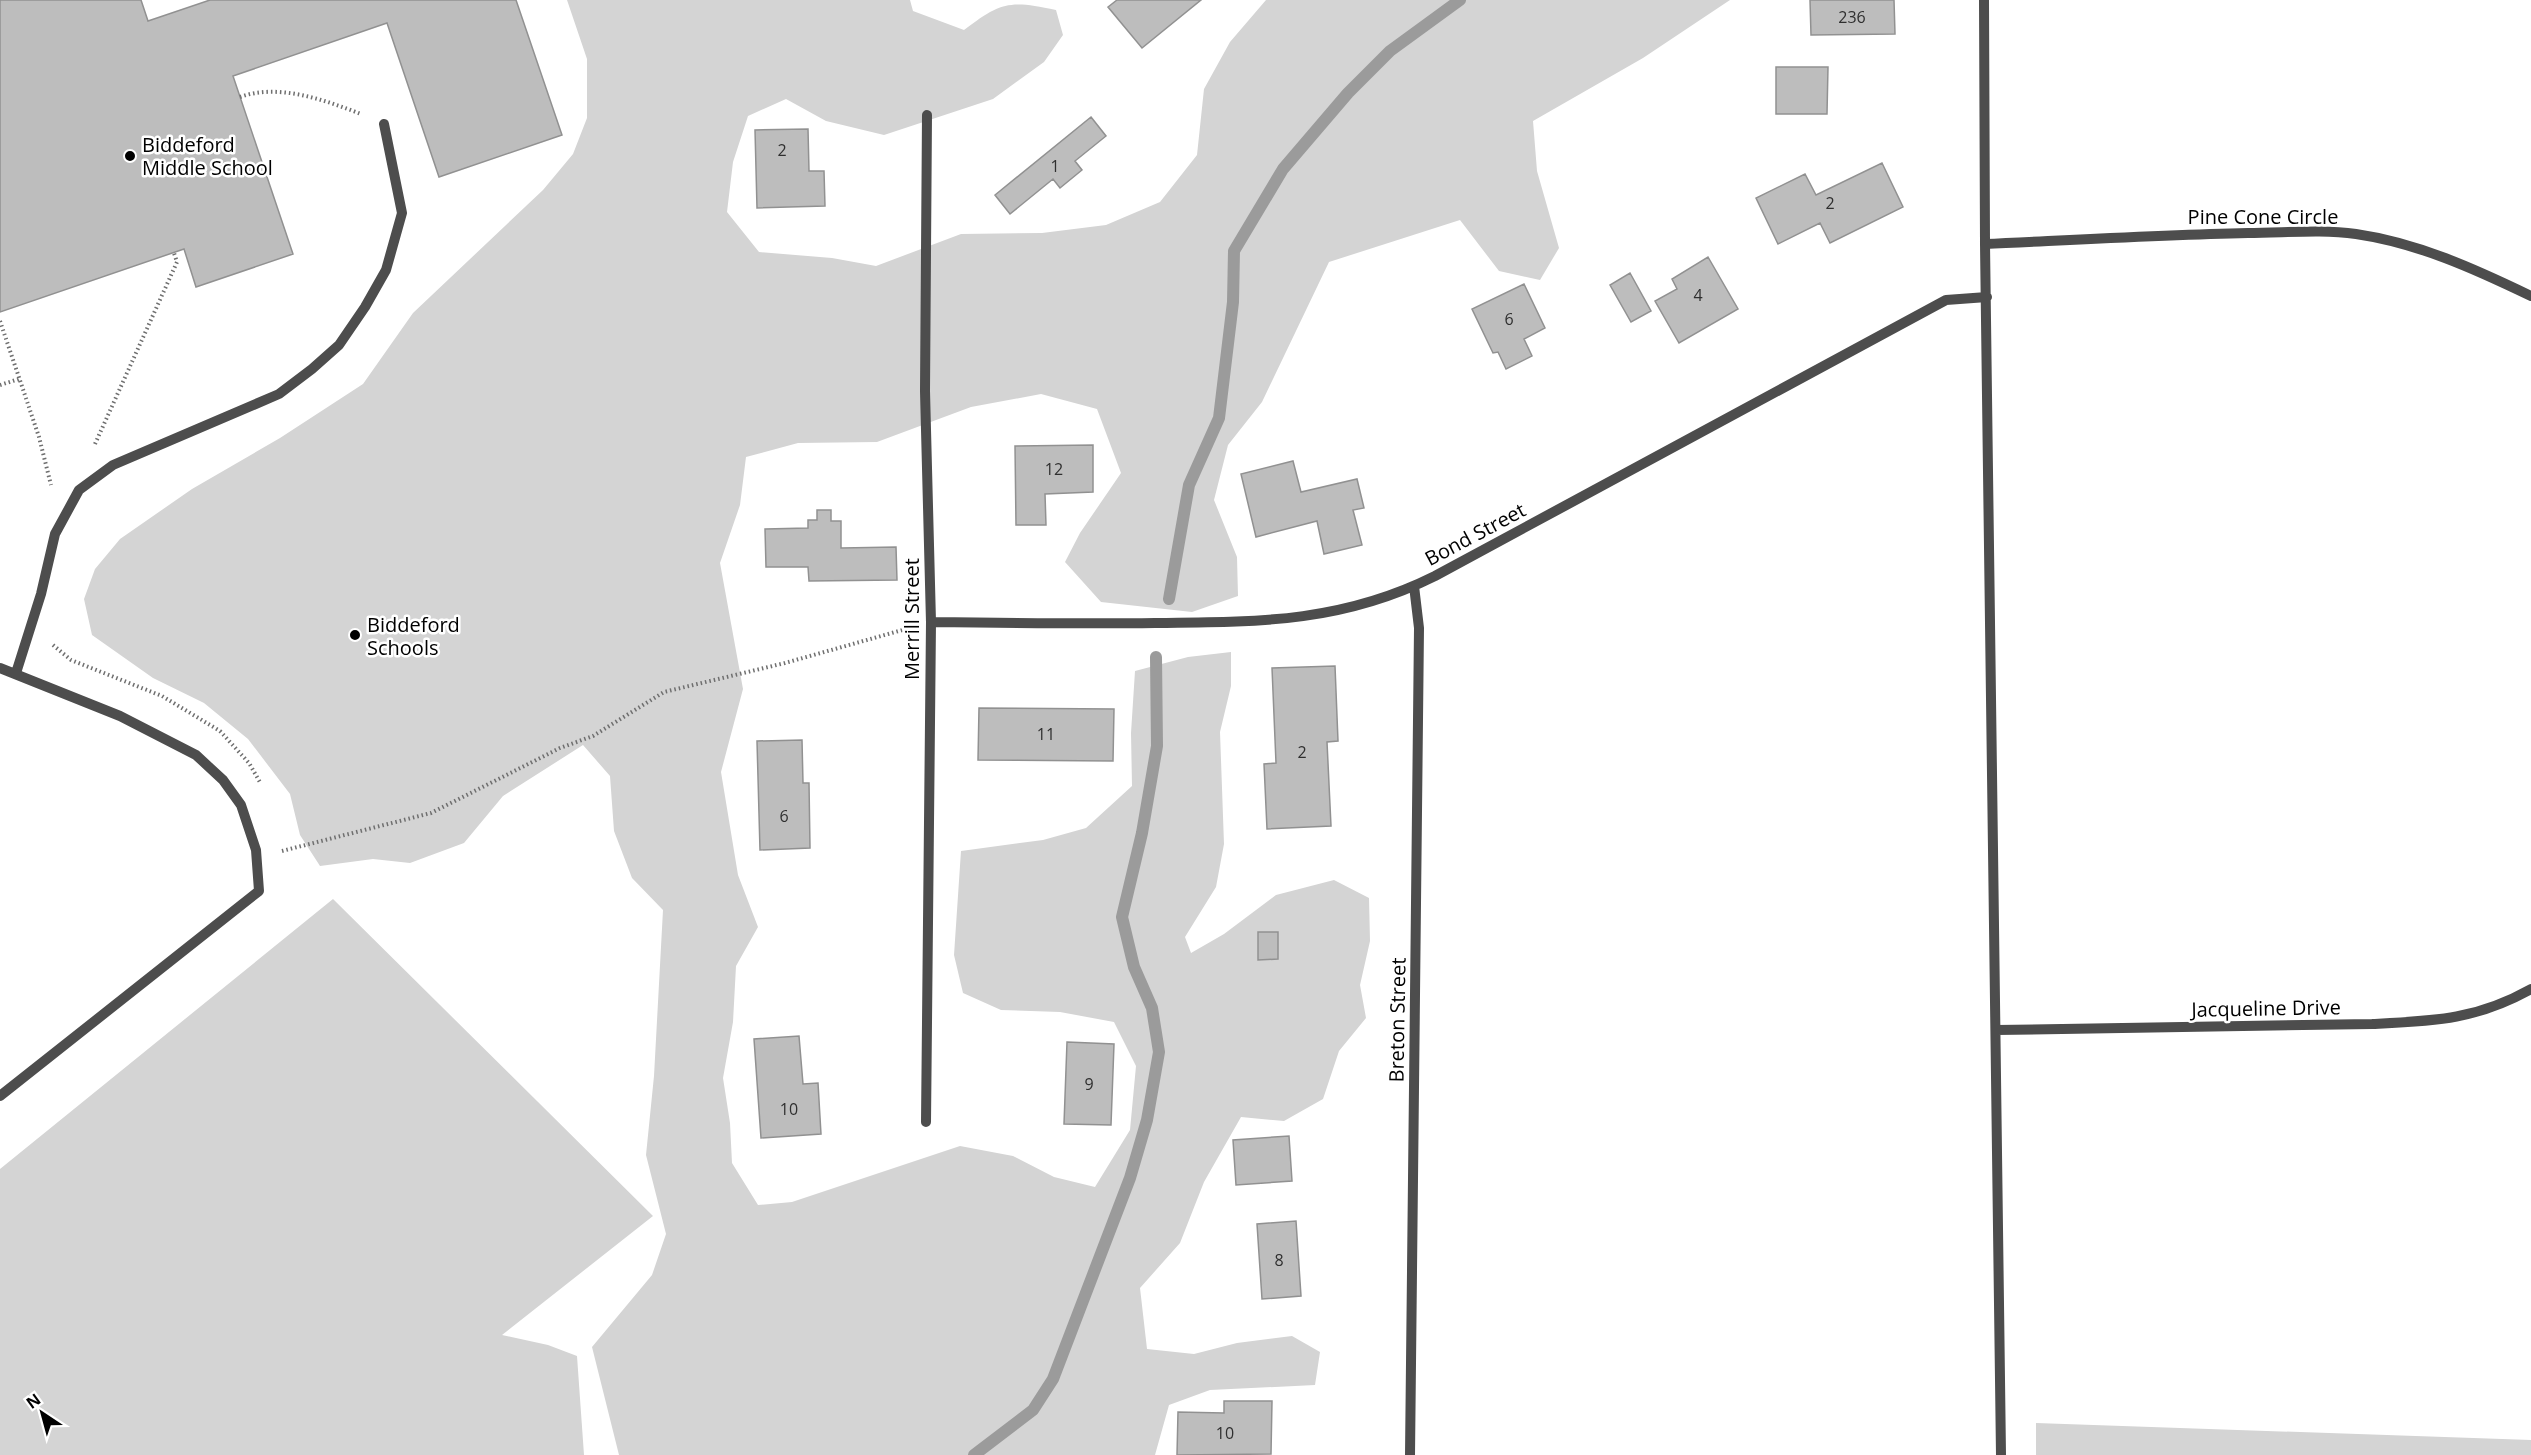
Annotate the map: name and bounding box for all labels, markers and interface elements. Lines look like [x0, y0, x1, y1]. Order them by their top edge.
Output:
house number: 236 [1838, 6, 1866, 28]
place label: Biddeford Middle School [142, 131, 273, 181]
house number: 2 [777, 139, 787, 161]
marker: Biddeford Middle School [123, 149, 137, 163]
house number: 1 [1050, 155, 1060, 177]
house number: 2 [1825, 192, 1835, 214]
street label: Pine Cone Circle [2188, 203, 2338, 230]
house number: 4 [1693, 284, 1703, 306]
house number: 6 [1504, 308, 1514, 330]
house number: 12 [1045, 458, 1063, 480]
street label: Bond Street [1420, 496, 1530, 572]
street label: Merrill Street [898, 558, 925, 680]
place label: Biddeford Schools [367, 611, 460, 661]
marker: Biddeford Schools [348, 628, 362, 642]
house number: 11 [1037, 723, 1055, 745]
house number: 2 [1297, 741, 1307, 763]
house number: 6 [779, 805, 789, 827]
street label: Breton Street [1382, 957, 1412, 1083]
street label: Jacqueline Drive [2189, 993, 2341, 1023]
house number: 9 [1084, 1073, 1094, 1095]
house number: 10 [780, 1098, 798, 1120]
house number: 8 [1274, 1249, 1284, 1271]
north arrow [12, 1383, 72, 1443]
text: N [21, 1388, 45, 1414]
house number: 10 [1216, 1422, 1234, 1444]

